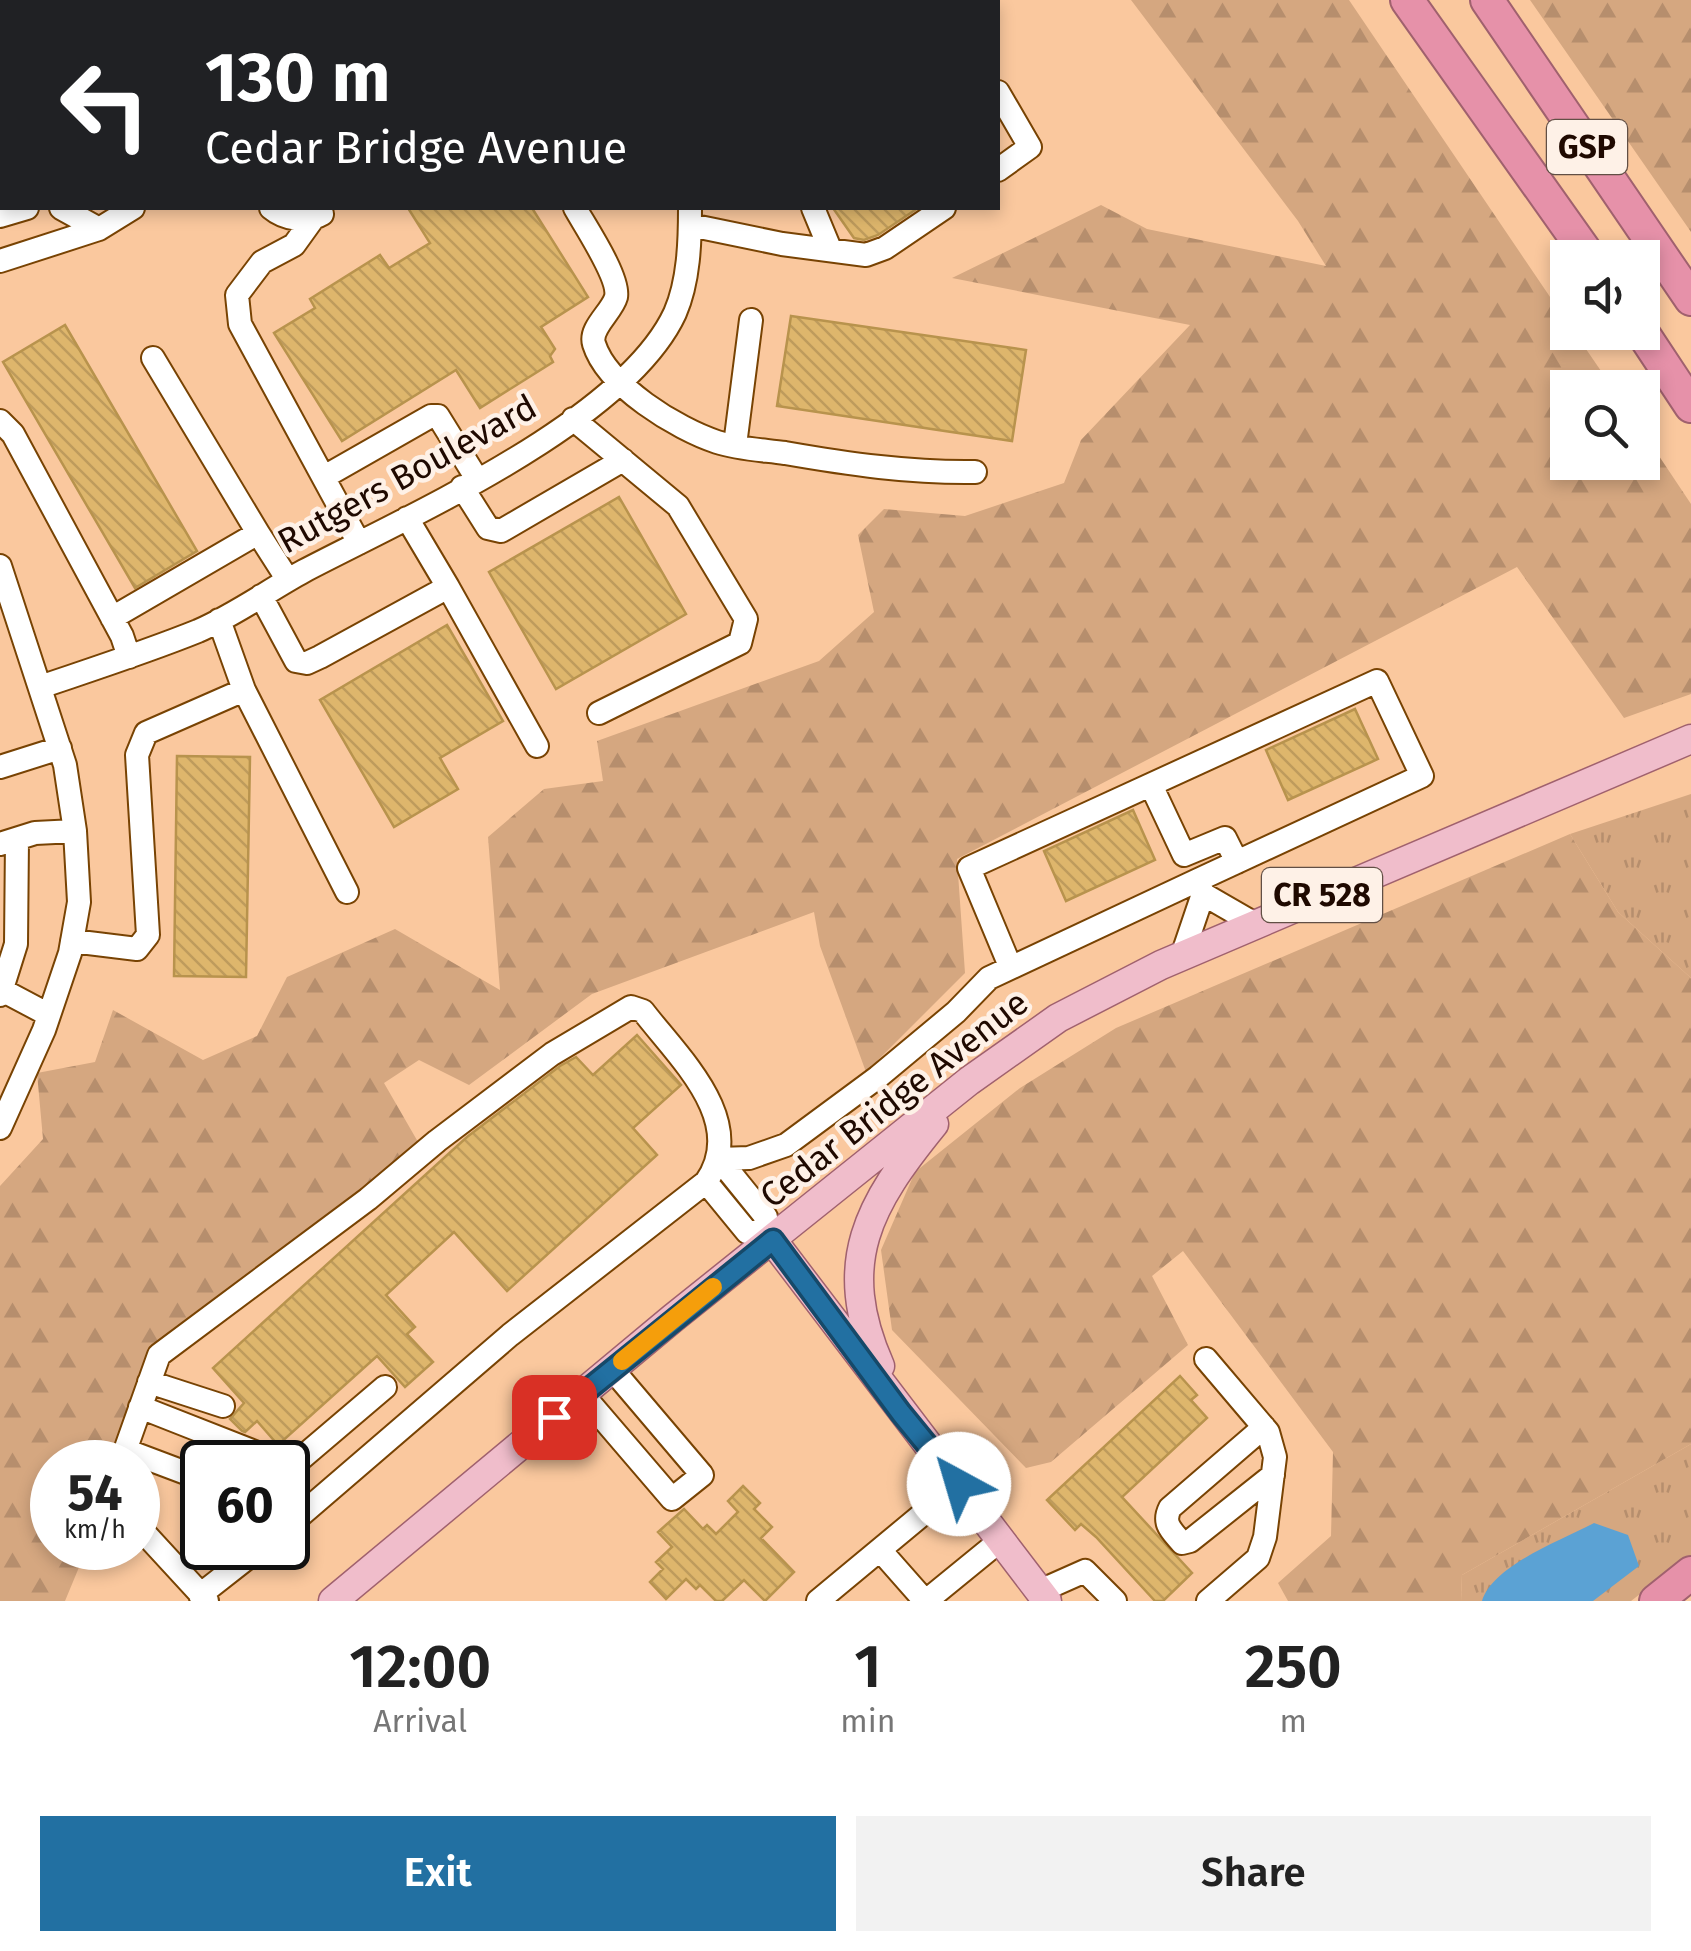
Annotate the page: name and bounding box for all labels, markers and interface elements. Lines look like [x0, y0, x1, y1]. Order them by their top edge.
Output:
text: 130 m [205, 36, 391, 120]
icon: left [40, 40, 170, 170]
road number: GSP [1547, 120, 1627, 174]
text: Cedar Bridge Avenue [205, 121, 627, 175]
map controls [1550, 240, 1660, 480]
button: sound [1550, 240, 1660, 350]
button: search [1550, 370, 1660, 480]
street label: Rutgers Boulevard [270, 386, 544, 562]
road number: CR 528 [1262, 868, 1382, 922]
street label: Cedar Bridge Avenue [752, 981, 1036, 1217]
pin [512, 1375, 597, 1460]
icon: arrive [527, 1390, 582, 1445]
position arrow [907, 1432, 1011, 1536]
speed limit sign: 60 [180, 1440, 310, 1570]
text: 54 [67, 1463, 123, 1523]
text: km/h [64, 1515, 126, 1545]
text: 12:00 [349, 1631, 491, 1703]
text: 1 [854, 1631, 882, 1703]
text: 250 [1245, 1631, 1342, 1703]
text: Arrival [373, 1702, 467, 1740]
text: min [840, 1702, 896, 1740]
text: m [1280, 1702, 1307, 1740]
button: Exit [40, 1816, 836, 1931]
button: Share [856, 1816, 1651, 1931]

